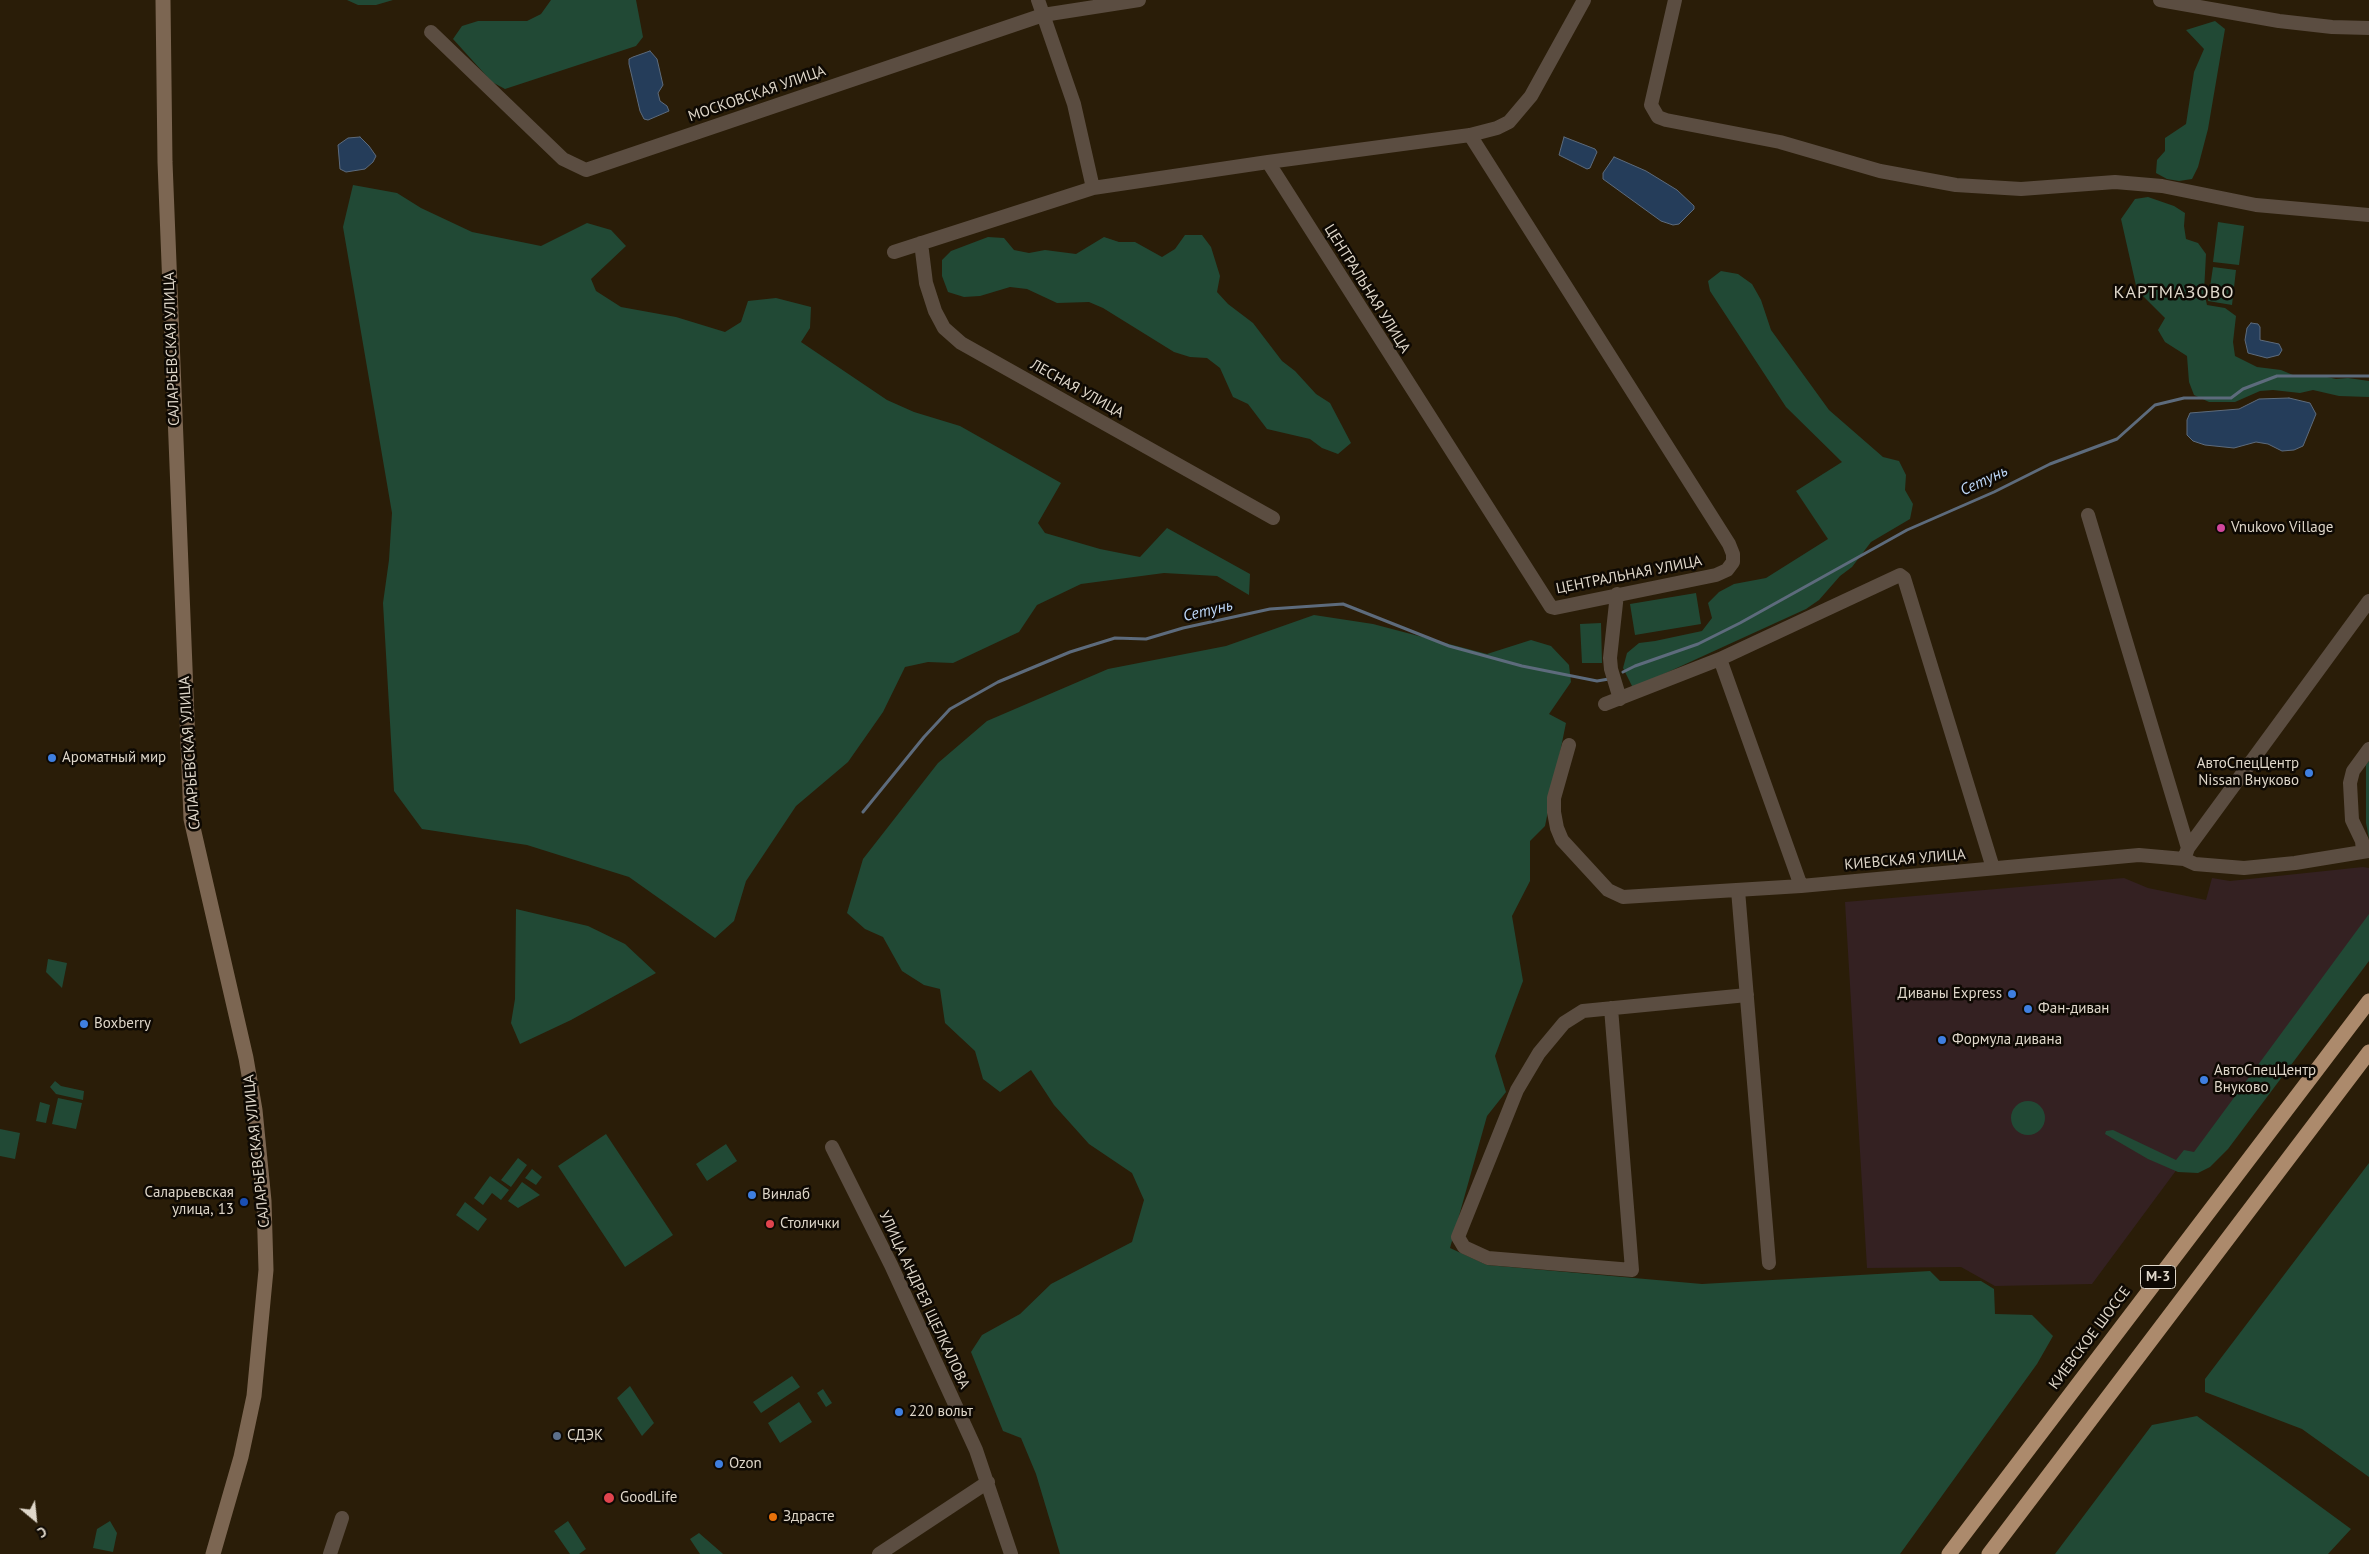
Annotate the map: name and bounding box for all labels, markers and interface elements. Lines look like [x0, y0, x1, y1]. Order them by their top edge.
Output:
street label: МОСКОВСКАЯ УЛИЦА [686, 62, 828, 126]
street label: ЦЕНТРАЛЬНАЯ УЛИЦА [1320, 221, 1414, 357]
street label: САЛАРЬЕВСКАЯ УЛИЦА [160, 272, 184, 426]
district label: КАРТМАЗОВО [2112, 282, 2236, 304]
street label: ЛЕСНАЯ УЛИЦА [1027, 356, 1127, 422]
water label: Сетунь [1957, 462, 2011, 500]
place label: Vnukovo Village [2231, 519, 2333, 537]
marker: Vnukovo Village [2215, 522, 2227, 534]
street label: ЦЕНТРАЛЬНАЯ УЛИЦА [1554, 552, 1704, 598]
water label: Сетунь [1181, 596, 1235, 626]
street label: САЛАРЬЕВСКАЯ УЛИЦА [176, 676, 204, 830]
place label: Ароматный мир [62, 749, 166, 767]
marker: Ароматный мир [46, 752, 58, 764]
place label: АвтоСпецЦентр Nissan Внуково [2197, 755, 2299, 790]
marker: АвтоСпецЦентр Nissan Внуково [2303, 767, 2315, 779]
street label: КИЕВСКАЯ УЛИЦА [1844, 846, 1966, 874]
place label: Диваны Express [1898, 985, 2002, 1003]
marker: Диваны Express [2006, 988, 2018, 1000]
place label: Фан-диван [2038, 1000, 2109, 1018]
marker: Фан-диван [2022, 1003, 2034, 1015]
place label: Boxberry [94, 1015, 151, 1033]
marker: Boxberry [78, 1018, 90, 1030]
place label: Формула дивана [1952, 1031, 2062, 1049]
marker: Формула дивана [1936, 1034, 1948, 1046]
place label: АвтоСпецЦентр Внуково [2214, 1062, 2316, 1097]
street label: САЛАРЬЕВСКАЯ УЛИЦА [240, 1073, 274, 1229]
marker: АвтоСпецЦентр Внуково [2198, 1074, 2210, 1086]
place label: Саларьевская улица, 13 [144, 1184, 234, 1219]
place label: Винлаб [762, 1186, 810, 1204]
marker: Винлаб [746, 1189, 758, 1201]
marker: Саларьевская улица, 13 [238, 1196, 250, 1208]
street label: УЛИЦА АНДРЕЯ ЩЕЛКАЛОВА [875, 1208, 973, 1392]
place label: Столички [780, 1215, 840, 1233]
marker: Столички [764, 1218, 776, 1230]
road number: М-3 [2140, 1266, 2176, 1288]
street label: КИЕВСКОЕ ШОССЕ [2045, 1283, 2135, 1393]
place label: 220 вольт [909, 1403, 973, 1421]
marker: 220 вольт [893, 1406, 905, 1418]
place label: СДЭК [567, 1427, 603, 1445]
marker: СДЭК [551, 1430, 563, 1442]
place label: Ozon [729, 1455, 762, 1473]
marker: Ozon [713, 1458, 725, 1470]
place label: GoodLife [620, 1489, 677, 1507]
marker: GoodLife [602, 1491, 616, 1505]
north arrow [10, 1494, 60, 1544]
place label: Здрасте [783, 1508, 835, 1526]
marker: Здрасте [767, 1511, 779, 1523]
text: С [34, 1522, 50, 1542]

